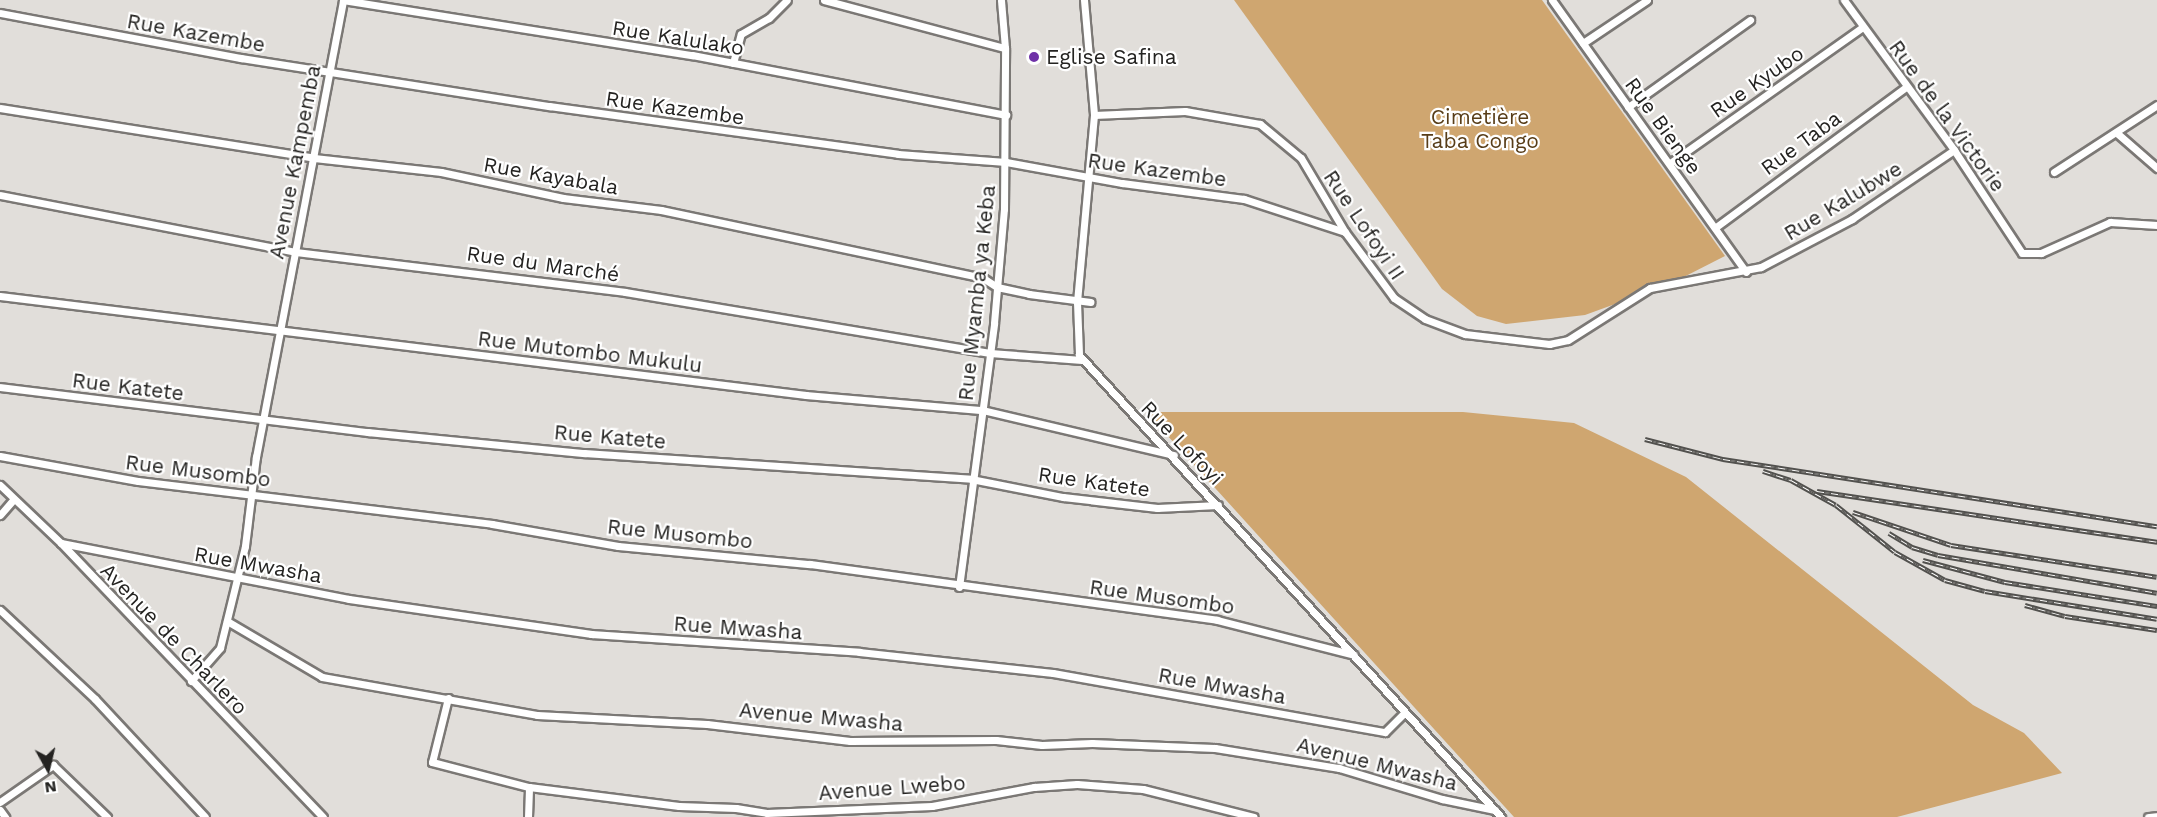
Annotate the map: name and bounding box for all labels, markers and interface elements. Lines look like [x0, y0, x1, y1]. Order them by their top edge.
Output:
street label: Rue Kazembe [125, 8, 267, 58]
street label: Rue Kalulako [610, 15, 746, 61]
street label: Rue de la Victorie [1883, 35, 2011, 197]
street label: Rue Kyubo [1705, 41, 1809, 123]
place label: Eglise Safina [1046, 44, 1177, 70]
marker: Eglise Safina [1027, 50, 1041, 64]
street label: Avenue Kampemba [264, 63, 326, 261]
street label: Rue Bienge [1619, 73, 1707, 179]
street label: Rue Kazembe [604, 86, 746, 130]
park label: Cimetière Taba Congo [1421, 104, 1539, 154]
street label: Rue Taba [1756, 105, 1846, 181]
street label: Rue Kazembe [1086, 148, 1228, 192]
street label: Rue Kayabala [482, 152, 620, 200]
street label: Rue Kalubwe [1780, 156, 1906, 246]
street label: Rue Lofoyi II [1318, 165, 1410, 285]
street label: Rue Myamba ya Keba [953, 183, 1001, 403]
street label: Rue du Marché [465, 241, 621, 287]
street label: Rue Mutombo Mukulu [476, 326, 704, 378]
street label: Rue Katete [71, 368, 185, 406]
street label: Rue Lofoyi [1136, 396, 1228, 490]
street label: Rue Katete [553, 420, 667, 454]
street label: Rue Musombo [124, 450, 272, 492]
street label: Rue Katete [1037, 462, 1151, 502]
street label: Rue Musombo [606, 514, 754, 554]
street label: Rue Mwasha [192, 541, 324, 589]
street label: Avenue de Charlero [95, 558, 253, 720]
street label: Rue Musombo [1088, 574, 1236, 620]
street label: Rue Mwasha [673, 611, 803, 645]
street label: Rue Mwasha [1156, 662, 1288, 710]
street label: Avenue Mwasha [738, 697, 904, 737]
street label: Avenue Mwasha [1294, 732, 1460, 796]
north arrow [18, 739, 78, 799]
street label: Avenue Lwebo [818, 770, 966, 806]
text: N [43, 777, 58, 798]

